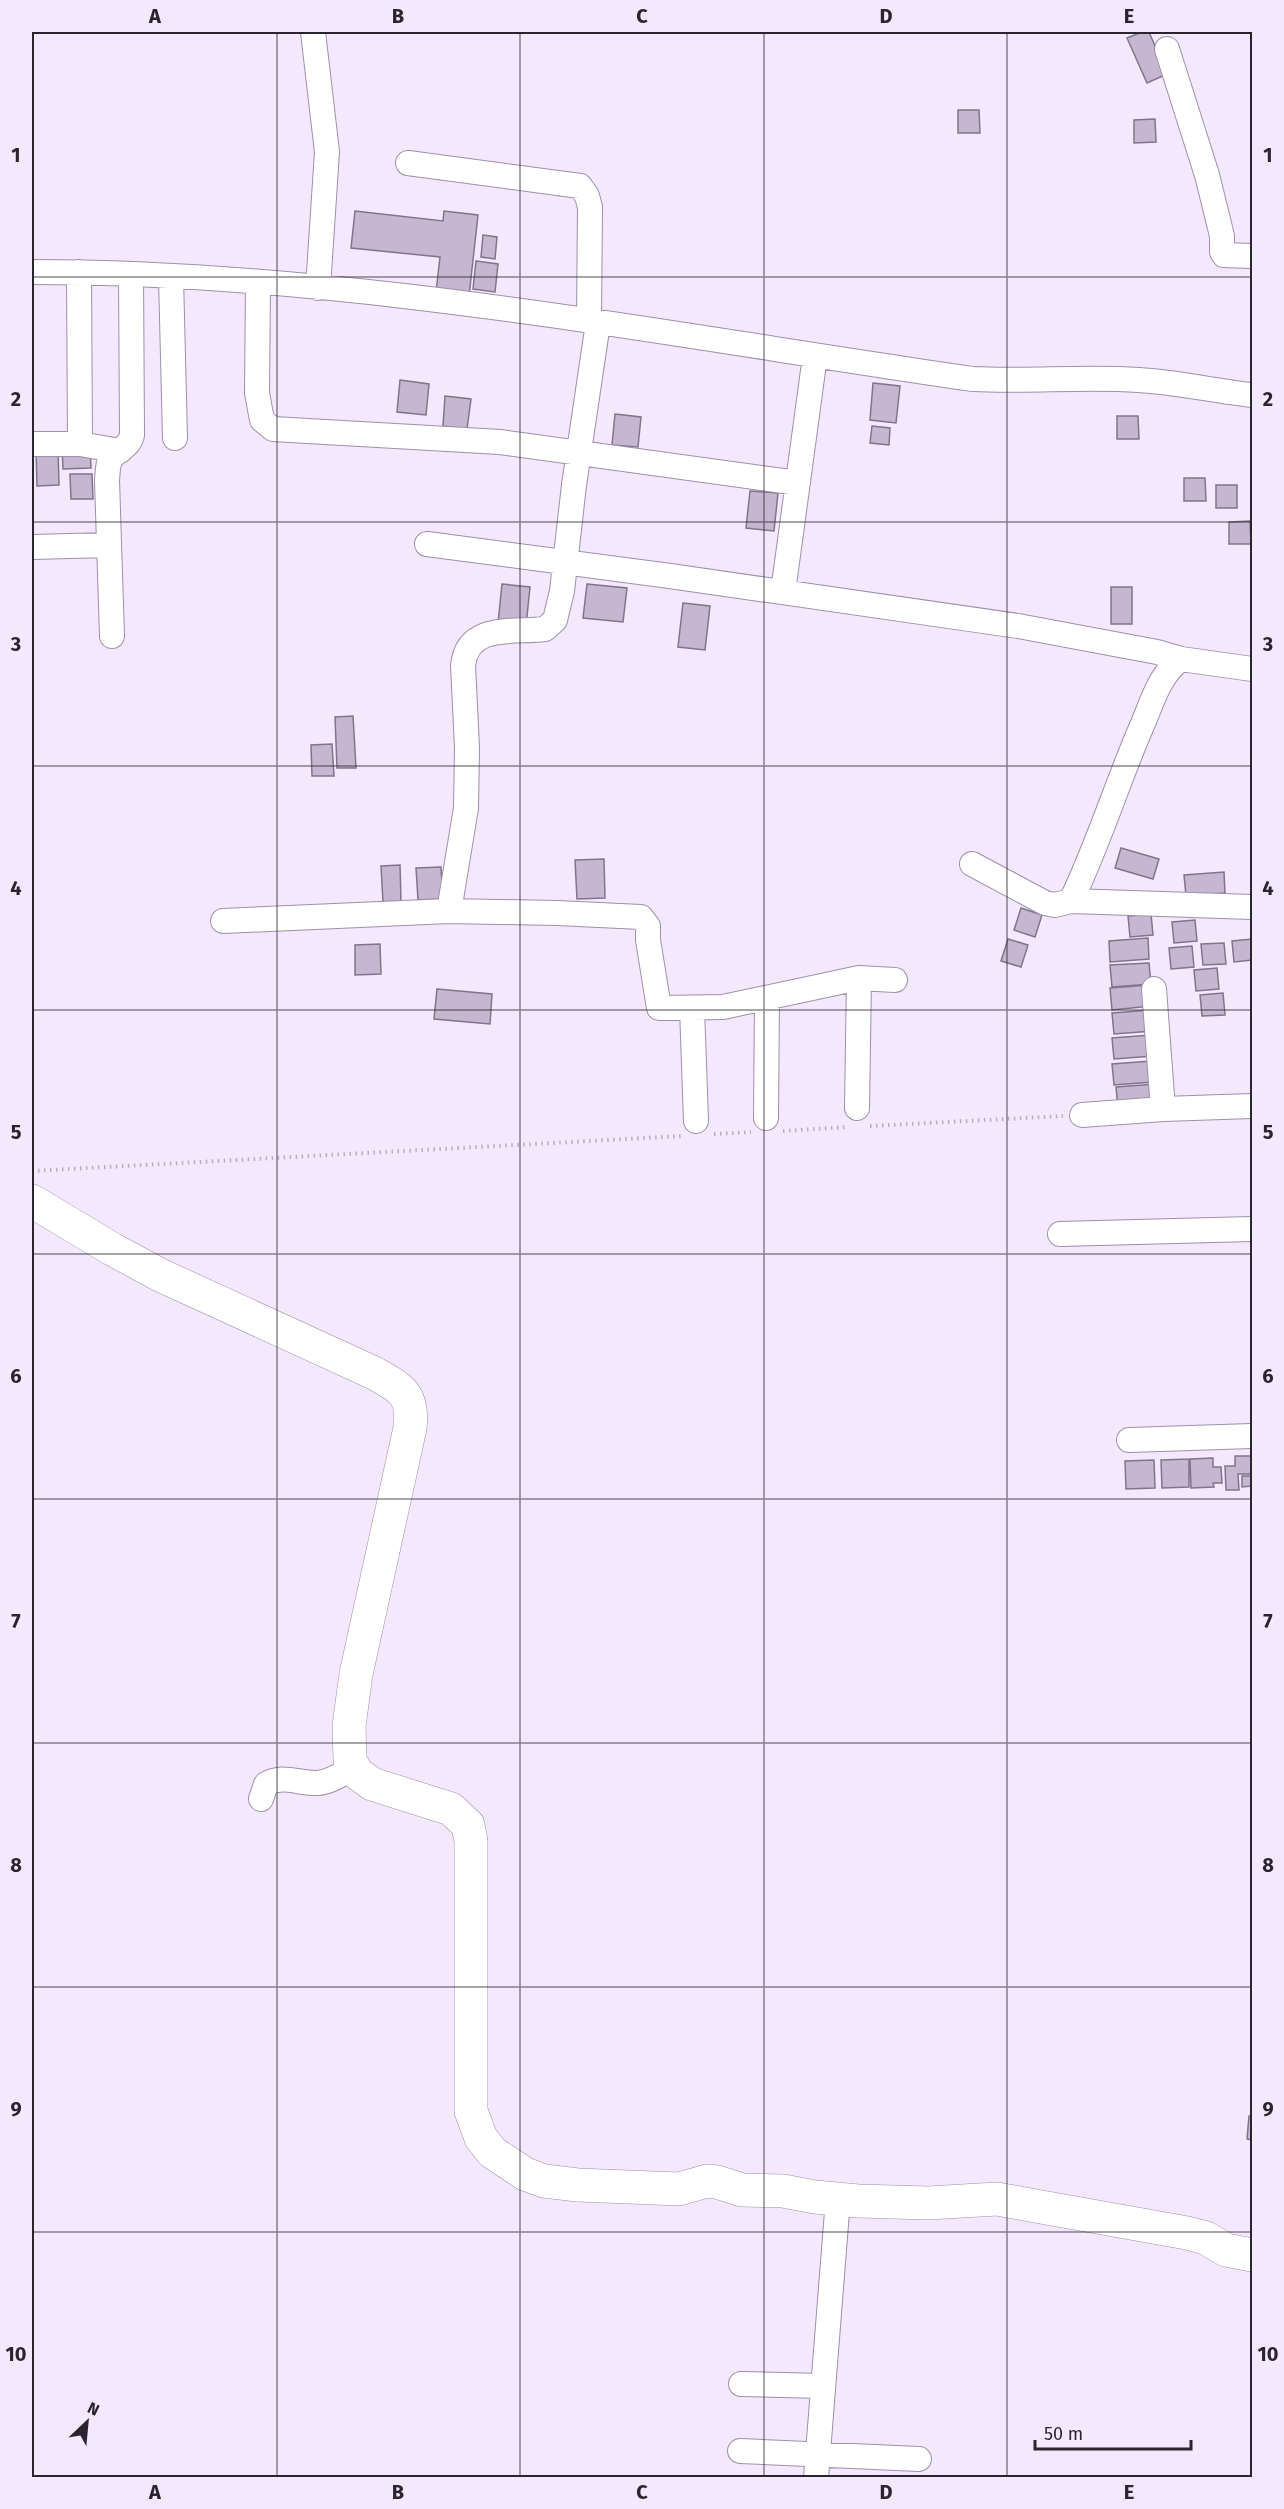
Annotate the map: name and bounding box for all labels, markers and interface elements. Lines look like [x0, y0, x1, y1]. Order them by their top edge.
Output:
text: A [148, 4, 162, 28]
text: B [392, 4, 404, 28]
text: C [636, 4, 648, 28]
text: D [879, 4, 893, 28]
text: E [1124, 4, 1134, 28]
text: 1 [11, 143, 21, 167]
text: 1 [1263, 143, 1273, 167]
text: 2 [11, 387, 21, 411]
text: 2 [1263, 387, 1273, 411]
text: 3 [10, 632, 21, 656]
text: 3 [1262, 632, 1273, 656]
text: 4 [10, 876, 22, 900]
text: 4 [1262, 876, 1274, 900]
text: 5 [11, 1120, 22, 1144]
text: 5 [1263, 1120, 1274, 1144]
text: 6 [10, 1364, 22, 1388]
text: 6 [1262, 1364, 1274, 1388]
text: 7 [11, 1609, 21, 1633]
text: 7 [1263, 1609, 1273, 1633]
text: 8 [10, 1853, 22, 1877]
text: 8 [1262, 1853, 1274, 1877]
text: 9 [10, 2097, 22, 2121]
text: 9 [1262, 2097, 1274, 2121]
text: 10 [6, 2342, 26, 2366]
text: 10 [1258, 2342, 1278, 2366]
north arrow [57, 2392, 117, 2452]
text: N [84, 2398, 102, 2420]
scale bar [1035, 2413, 1191, 2451]
text: 50 m [1044, 2423, 1083, 2445]
text: A [148, 2480, 162, 2504]
text: B [392, 2480, 404, 2504]
text: C [636, 2480, 648, 2504]
text: D [879, 2480, 893, 2504]
text: E [1124, 2480, 1134, 2504]

